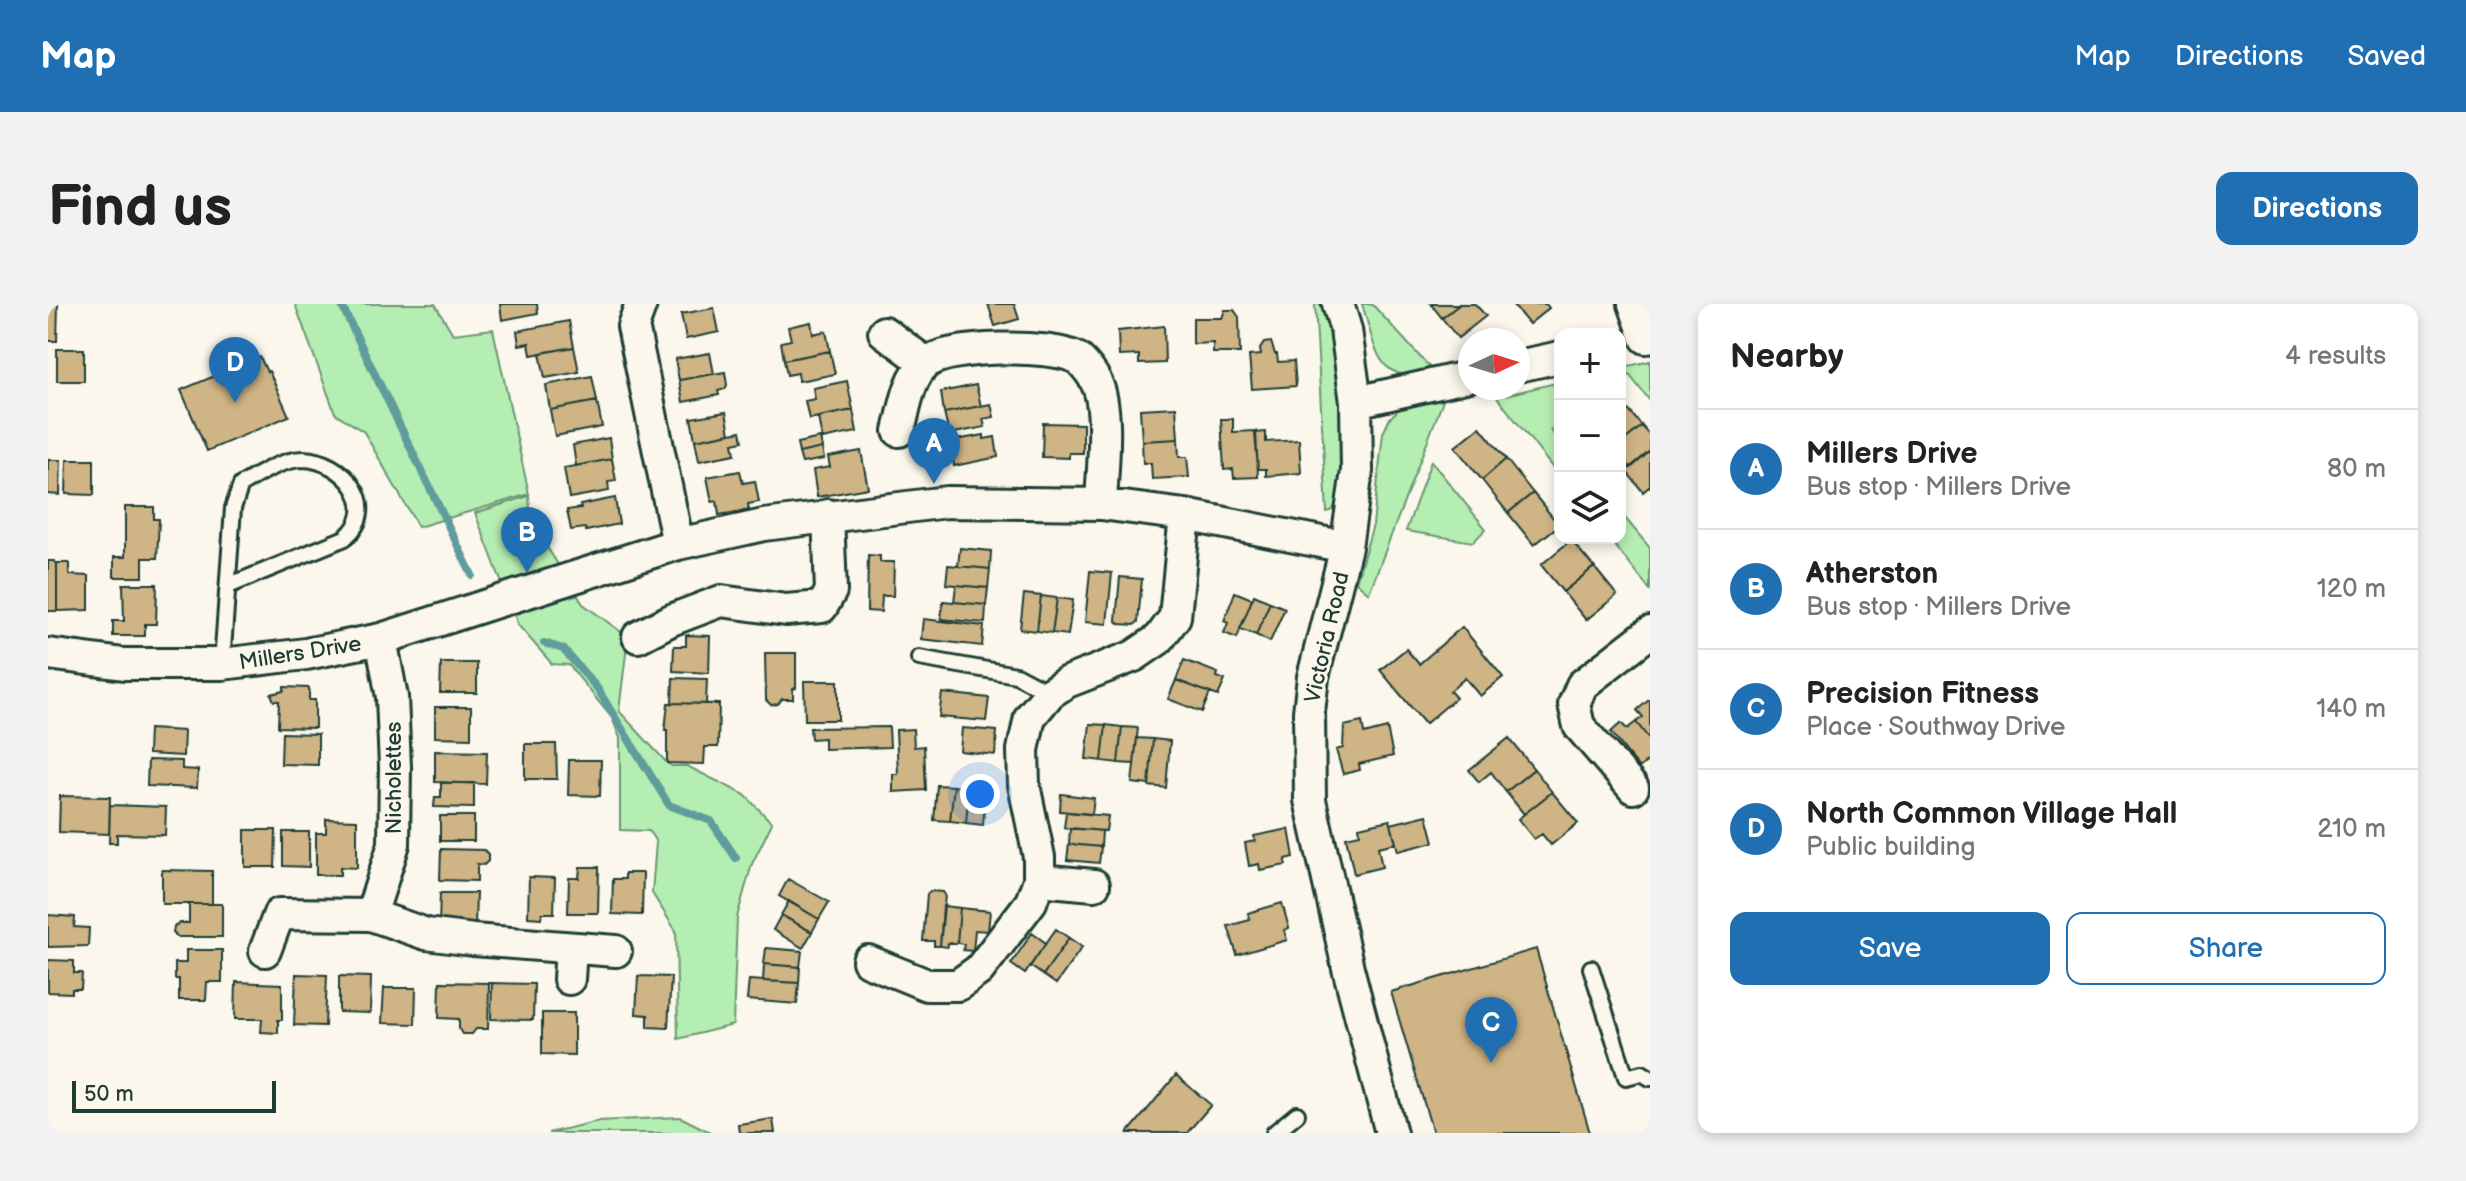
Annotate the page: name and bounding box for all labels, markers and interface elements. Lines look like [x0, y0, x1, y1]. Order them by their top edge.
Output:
text: Map [40, 34, 116, 79]
text: Map [2074, 40, 2131, 73]
text: Directions [2175, 40, 2303, 73]
text: Saved [2347, 40, 2426, 73]
button: Directions [2216, 172, 2418, 245]
text: Find us [48, 175, 232, 242]
north arrow [1458, 328, 1530, 400]
map controls [1554, 328, 1626, 544]
button: + [1554, 328, 1626, 400]
text: Nearby [1730, 336, 1844, 377]
pin: D [209, 337, 261, 403]
text: 4 results [2285, 341, 2386, 372]
button: − [1554, 400, 1626, 472]
pin: A [908, 418, 960, 484]
text: Millers Drive [1806, 436, 1977, 472]
text: A [1748, 454, 1764, 485]
text: 80 m [2327, 454, 2386, 485]
button: layers [1554, 472, 1626, 544]
text: Bus stop · Millers Drive [1806, 472, 2071, 503]
pin: B [501, 507, 553, 573]
text: Atherston [1806, 556, 1938, 592]
street label: Victoria Road [1299, 569, 1356, 706]
text: B [1747, 574, 1765, 605]
text: 120 m [2317, 574, 2386, 605]
text: Bus stop · Millers Drive [1806, 592, 2071, 623]
street label: Millers Drive [237, 631, 363, 676]
text: Precision Fitness [1806, 676, 2039, 712]
text: C [1747, 694, 1765, 725]
text: 140 m [2316, 694, 2386, 725]
text: Place · Southway Drive [1806, 712, 2065, 743]
street label: Nicholettes [381, 722, 408, 834]
your location [960, 774, 1000, 814]
text: North Common Village Hall [1806, 796, 2177, 832]
text: D [1747, 814, 1765, 845]
text: 210 m [2317, 814, 2386, 845]
text: Public building [1806, 832, 1975, 863]
button: Save [1730, 912, 2050, 985]
button: Share [2066, 912, 2386, 985]
pin: C [1465, 997, 1517, 1063]
scale bar [72, 1077, 276, 1113]
text: 50 m [84, 1081, 134, 1108]

